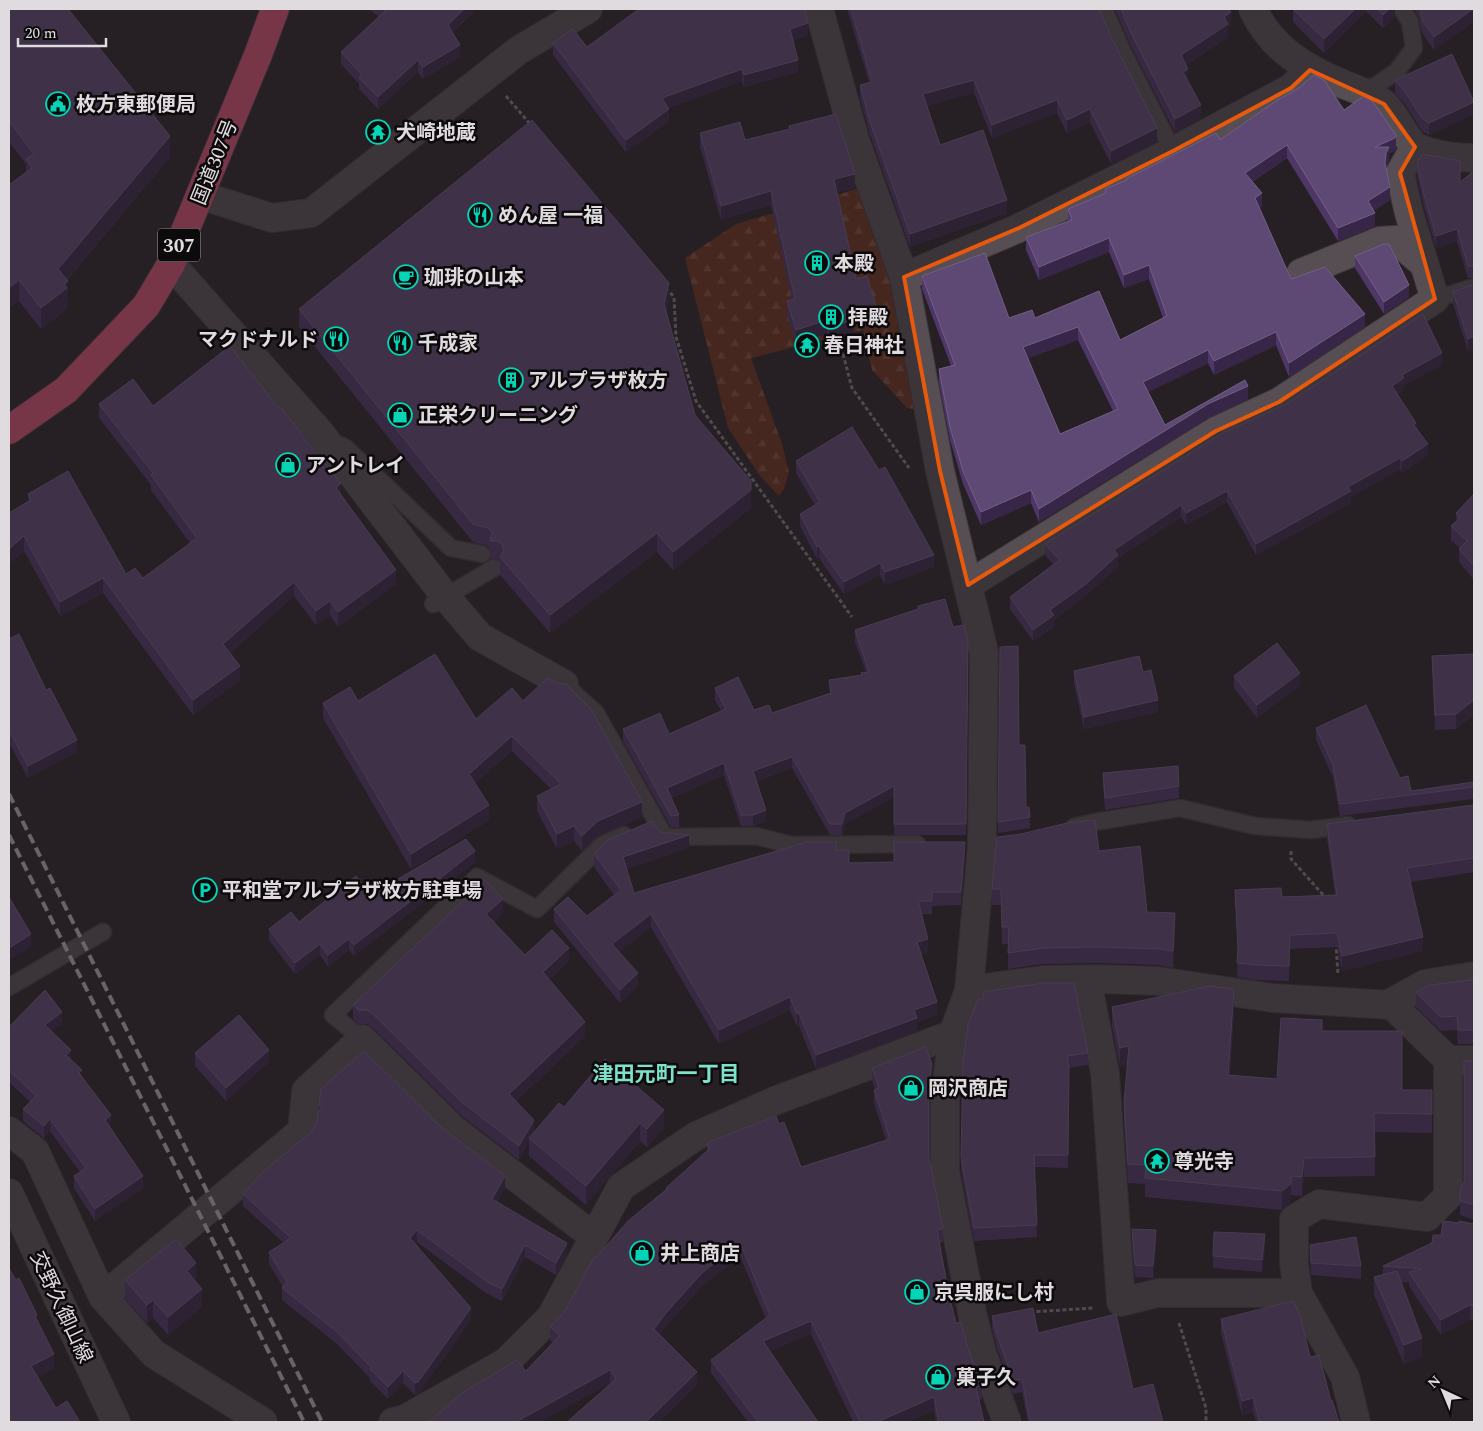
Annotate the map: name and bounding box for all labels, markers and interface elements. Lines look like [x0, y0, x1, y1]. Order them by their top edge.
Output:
scale bar [18, 15, 105, 47]
text: 20 m [25, 22, 57, 45]
place label: 枚方東郵便局 [76, 90, 196, 120]
public building icon: 枚方東郵便局 [45, 91, 71, 117]
street label: 国道307号 [184, 115, 246, 210]
place label: 犬崎地蔵 [396, 118, 476, 148]
temple icon: 犬崎地蔵 [365, 119, 391, 145]
place label: めん屋 一福 [498, 201, 603, 231]
restaurant icon: めん屋 一福 [467, 202, 493, 228]
road number: 307 [158, 228, 200, 262]
place label: 本殿 [834, 249, 874, 279]
building icon: 本殿 [804, 250, 830, 276]
place label: 珈琲の山本 [424, 263, 524, 293]
cafe icon: 珈琲の山本 [393, 264, 419, 290]
place label: 拝殿 [848, 303, 888, 333]
building icon: 拝殿 [818, 304, 844, 330]
place label: マクドナルド [198, 325, 318, 355]
restaurant icon: マクドナルド [323, 326, 349, 352]
place label: 千成家 [418, 329, 478, 359]
restaurant icon: 千成家 [387, 330, 413, 356]
place label: 春日神社 [824, 331, 904, 361]
temple icon: 春日神社 [794, 332, 820, 358]
place label: アルプラザ枚方 [528, 366, 668, 396]
building icon: アルプラザ枚方 [498, 367, 524, 393]
place label: 正栄クリーニング [418, 401, 578, 431]
shop icon: 正栄クリーニング [387, 402, 413, 428]
place label: アントレイ [306, 451, 405, 481]
shop icon: アントレイ [275, 452, 301, 478]
place label: 平和堂アルプラザ枚方駐車場 [222, 876, 482, 906]
parking icon: 平和堂アルプラザ枚方駐車場 [192, 877, 218, 903]
district label: 津田元町一丁目 [593, 1059, 740, 1091]
place label: 岡沢商店 [928, 1074, 1008, 1104]
shop icon: 岡沢商店 [898, 1075, 924, 1101]
place label: 尊光寺 [1174, 1147, 1234, 1177]
temple icon: 尊光寺 [1144, 1148, 1170, 1174]
place label: 井上商店 [660, 1239, 740, 1269]
shop icon: 井上商店 [629, 1240, 655, 1266]
street label: 交野久御山線 [22, 1247, 100, 1368]
place label: 京呉服にし村 [934, 1278, 1054, 1308]
shop icon: 京呉服にし村 [904, 1279, 930, 1305]
place label: 菓子久 [956, 1363, 1016, 1393]
shop icon: 菓子久 [925, 1364, 951, 1390]
north arrow [1418, 1366, 1468, 1416]
text: N [1423, 1370, 1446, 1394]

